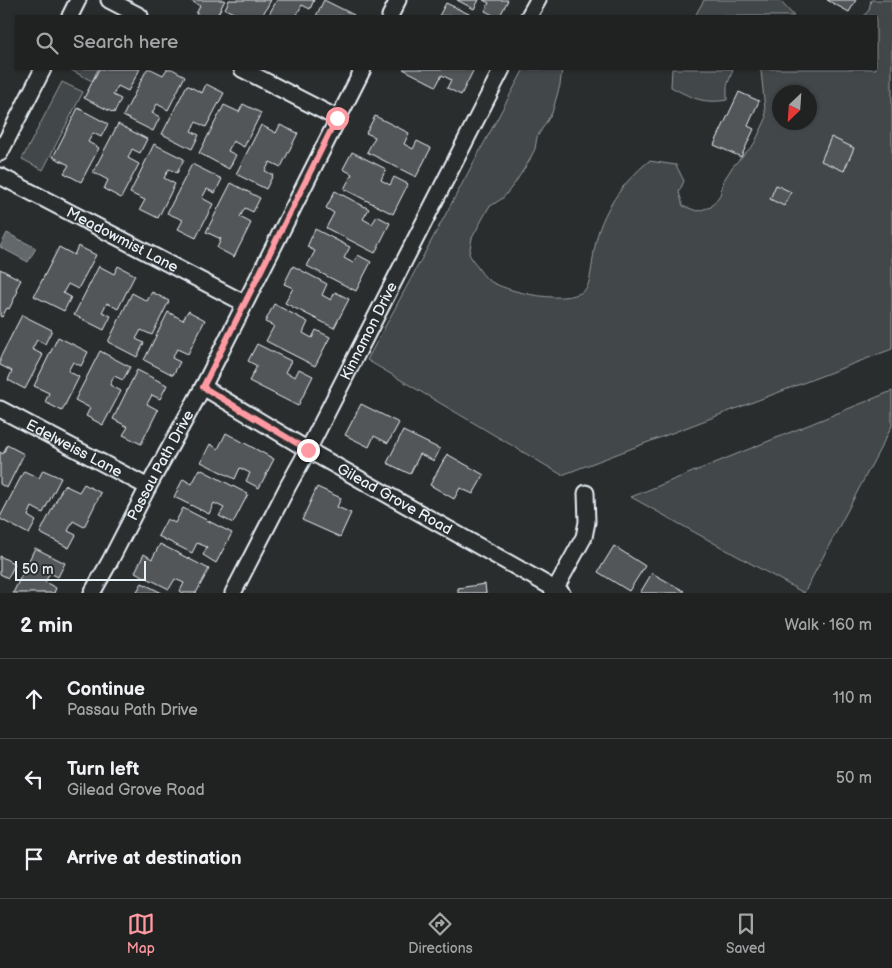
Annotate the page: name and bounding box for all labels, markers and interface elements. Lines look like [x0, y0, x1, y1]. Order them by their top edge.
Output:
search box [15, 15, 877, 70]
icon: search [33, 29, 61, 57]
text: Search here [73, 31, 178, 54]
north arrow [772, 85, 817, 130]
route start [326, 107, 349, 130]
street label: Meadowmist Lane [63, 203, 181, 277]
street label: Kinnamon Drive [336, 279, 402, 383]
street label: Passau Path Drive [123, 407, 198, 524]
street label: Edelweiss Lane [23, 415, 126, 482]
route end [297, 439, 320, 462]
street label: Gilead Grove Road [334, 459, 455, 539]
scale bar [15, 558, 146, 581]
text: 50 m [22, 561, 54, 578]
text: 2 min [20, 613, 73, 638]
text: Walk · 160 m [784, 616, 872, 635]
text: Continue [67, 678, 145, 701]
icon: ahead [20, 685, 48, 713]
text: 110 m [833, 689, 872, 708]
text: Passau Path Drive [67, 701, 198, 720]
text: Turn left [67, 758, 139, 781]
icon: left [20, 765, 48, 793]
text: 50 m [836, 769, 872, 788]
text: Gilead Grove Road [67, 781, 205, 800]
icon: arrive [20, 845, 48, 873]
text: Arrive at destination [67, 847, 242, 870]
tab: Map [127, 910, 155, 957]
tab: Directions [408, 910, 473, 957]
tab: Saved [726, 910, 765, 957]

